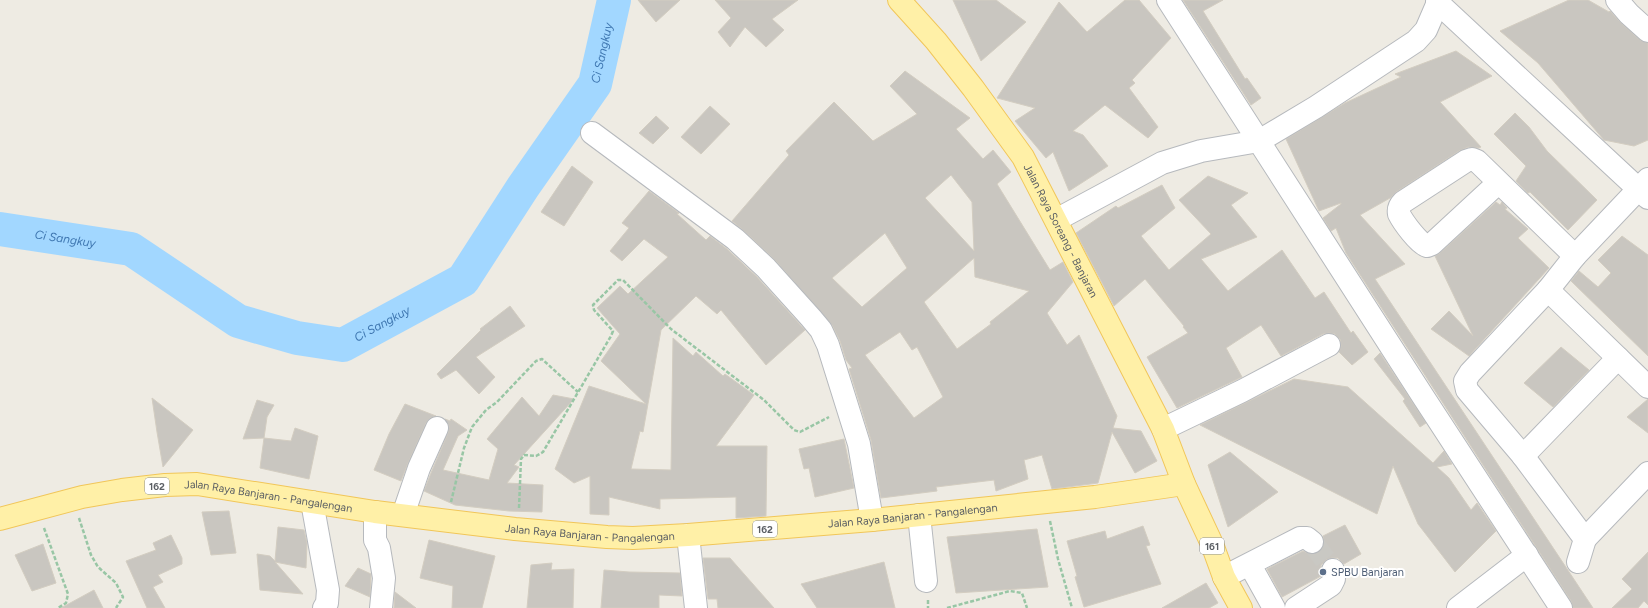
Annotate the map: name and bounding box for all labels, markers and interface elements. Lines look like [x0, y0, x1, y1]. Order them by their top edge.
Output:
water label: Ci Sangkuy [588, 21, 616, 85]
street label: Jalan Raya Soreang - Banjaran [1021, 162, 1100, 300]
water label: Ci Sangkuy [34, 227, 97, 251]
water label: Ci Sangkuy [352, 303, 413, 345]
road number: 162 [145, 478, 169, 494]
street label: Jalan Raya Banjaran - Pangalengan [184, 478, 353, 515]
street label: Jalan Raya Banjaran - Pangalengan [827, 501, 998, 531]
road number: 162 [753, 521, 777, 537]
street label: Jalan Raya Banjaran - Pangalengan [504, 522, 675, 545]
road number: 161 [1200, 538, 1224, 554]
place label: SPBU Banjaran [1331, 566, 1404, 579]
marker: SPBU Banjaran [1318, 567, 1328, 577]

